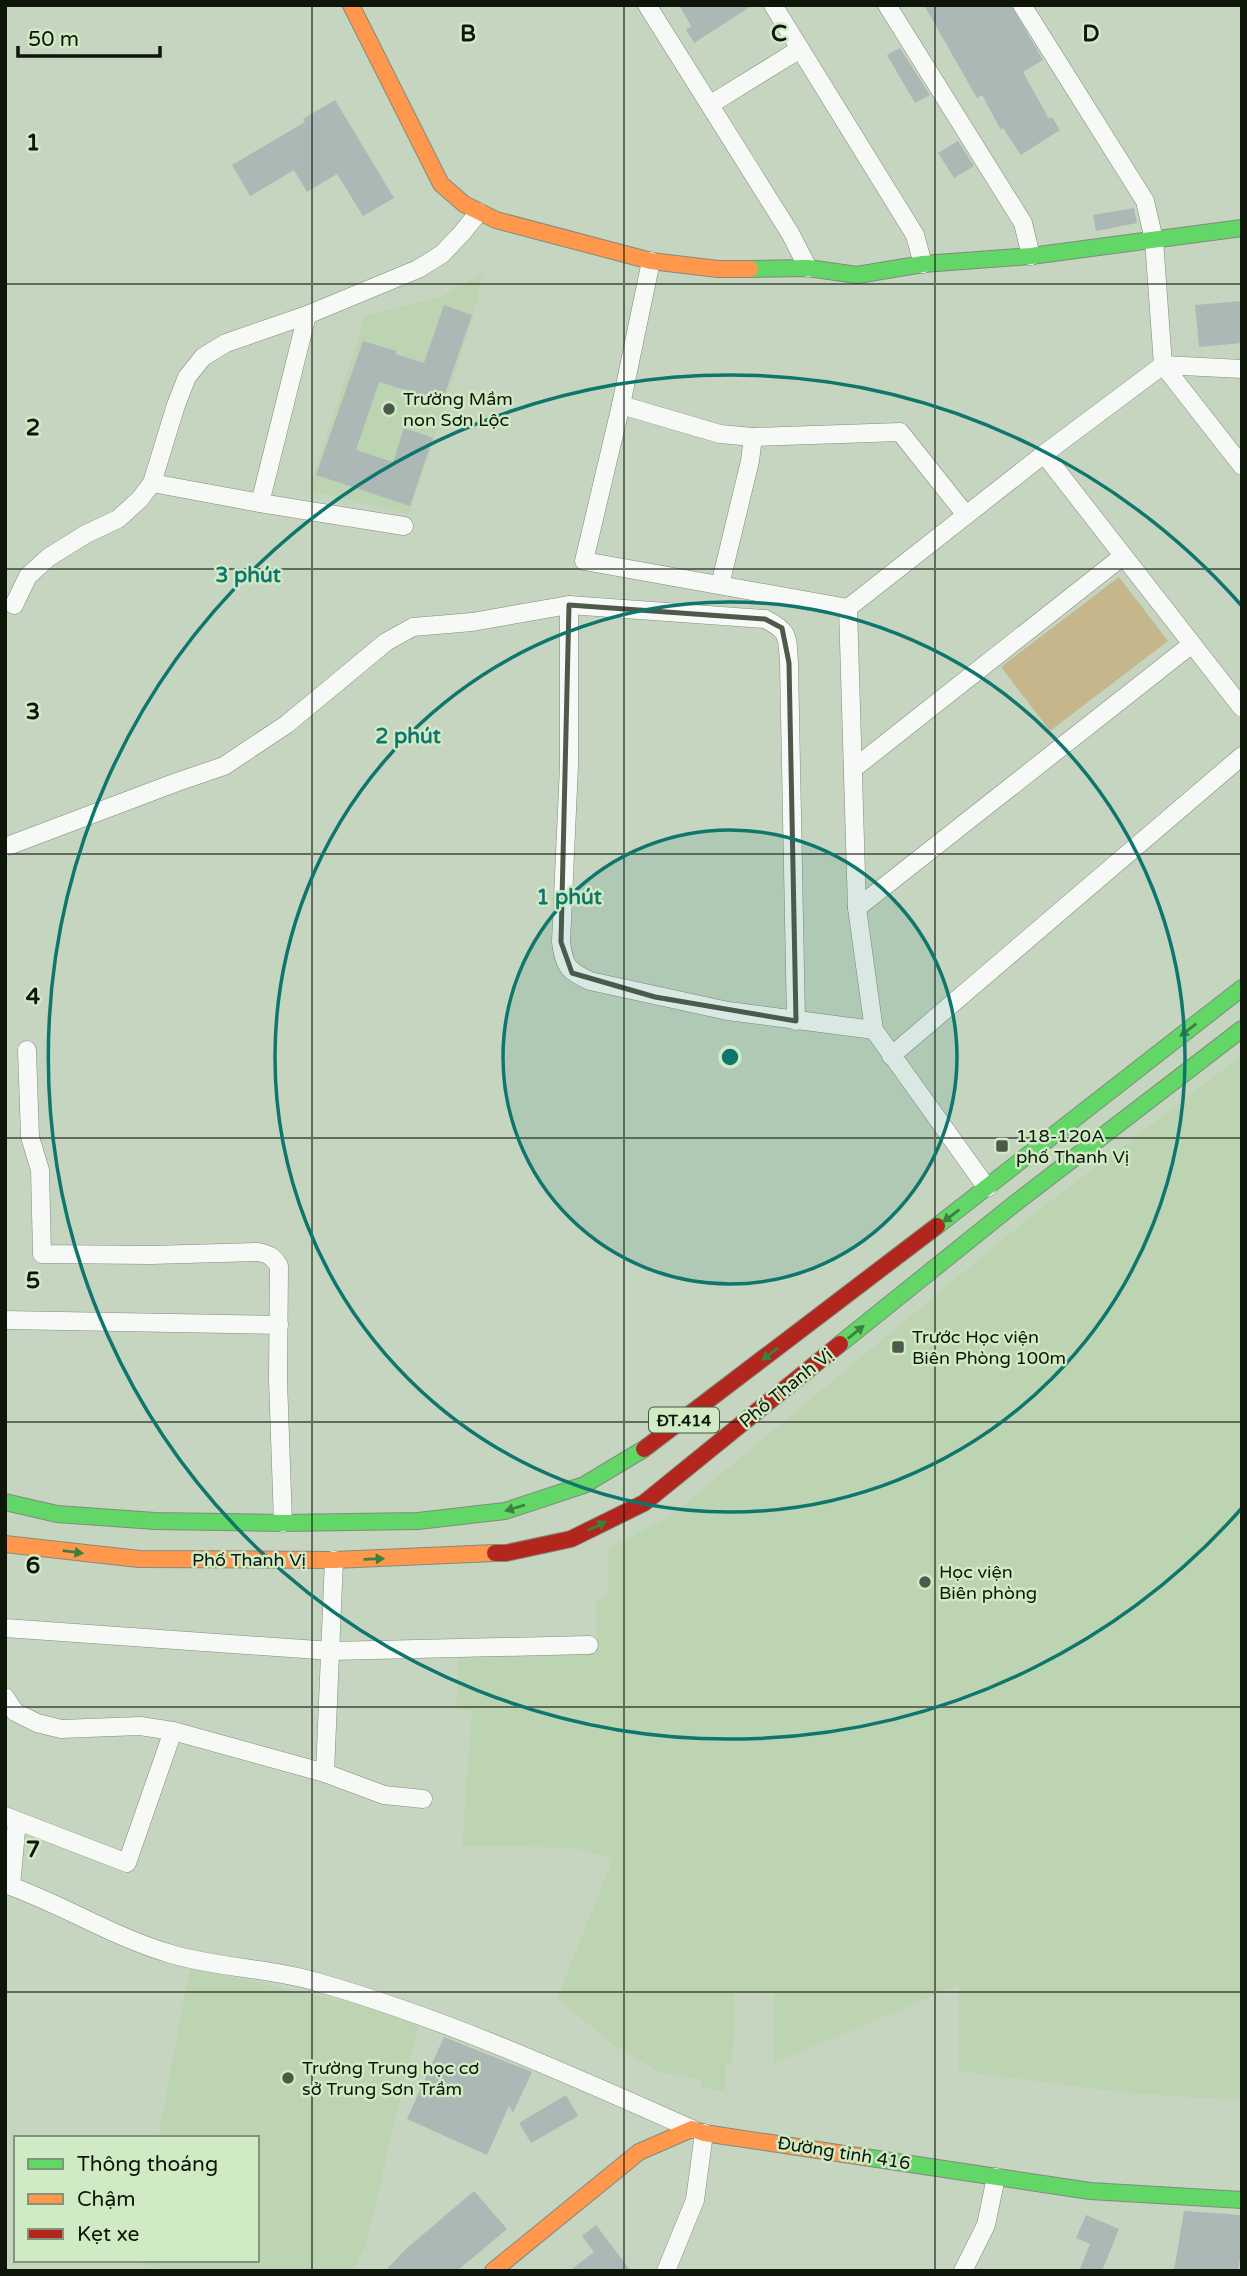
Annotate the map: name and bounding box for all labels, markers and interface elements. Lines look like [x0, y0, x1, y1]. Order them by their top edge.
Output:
scale bar [18, 14, 159, 58]
text: B [460, 20, 476, 48]
text: C [771, 20, 787, 48]
text: D [1082, 20, 1100, 48]
text: 50 m [28, 27, 79, 52]
text: 1 [26, 129, 40, 157]
place label: Trường Mầm non Sơn Lộc [403, 388, 513, 431]
marker: Trường Mầm non Sơn Lộc [381, 401, 397, 417]
text: 2 [26, 414, 40, 442]
text: 3 phút [215, 563, 281, 588]
text: 3 [26, 698, 40, 726]
text: 2 phút [375, 724, 441, 749]
text: 1 phút [536, 885, 602, 910]
text: 4 [26, 983, 41, 1011]
one-way arrow [1179, 1023, 1197, 1037]
centre of rings [718, 1045, 742, 1069]
place label: 118-120A phố Thanh Vị [1016, 1125, 1129, 1168]
marker: 118-120A phố Thanh Vị [994, 1138, 1010, 1154]
one-way arrow [942, 1208, 960, 1223]
text: 5 [26, 1267, 40, 1295]
one-way arrow [847, 1324, 865, 1339]
place label: Trước Học viện Biên Phòng 100m [912, 1326, 1066, 1369]
marker: Trước Học viện Biên Phòng 100m [890, 1339, 906, 1355]
street label: Phố Thanh Vị [735, 1344, 837, 1432]
one-way arrow [761, 1346, 779, 1360]
road number: ĐT.414 [649, 1408, 719, 1432]
one-way arrow [504, 1503, 525, 1513]
one-way arrow [587, 1521, 607, 1533]
one-way arrow [62, 1546, 84, 1557]
street label: Phố Thanh Vị [192, 1549, 306, 1571]
text: 6 [26, 1552, 40, 1580]
one-way arrow [363, 1553, 385, 1564]
place label: Học viện Biên phòng [939, 1561, 1037, 1604]
marker: Học viện Biên phòng [917, 1574, 933, 1590]
text: 7 [26, 1836, 40, 1864]
place label: Trường Trung học cơ sở Trung Sơn Trầm [302, 2057, 479, 2100]
marker: Trường Trung học cơ sở Trung Sơn Trầm [280, 2070, 296, 2086]
street label: Đường tỉnh 416 [776, 2132, 912, 2174]
legend [14, 2136, 259, 2262]
text: Thông thoáng [77, 2152, 218, 2177]
text: Chậm [77, 2187, 135, 2212]
text: Kẹt xe [77, 2222, 140, 2247]

